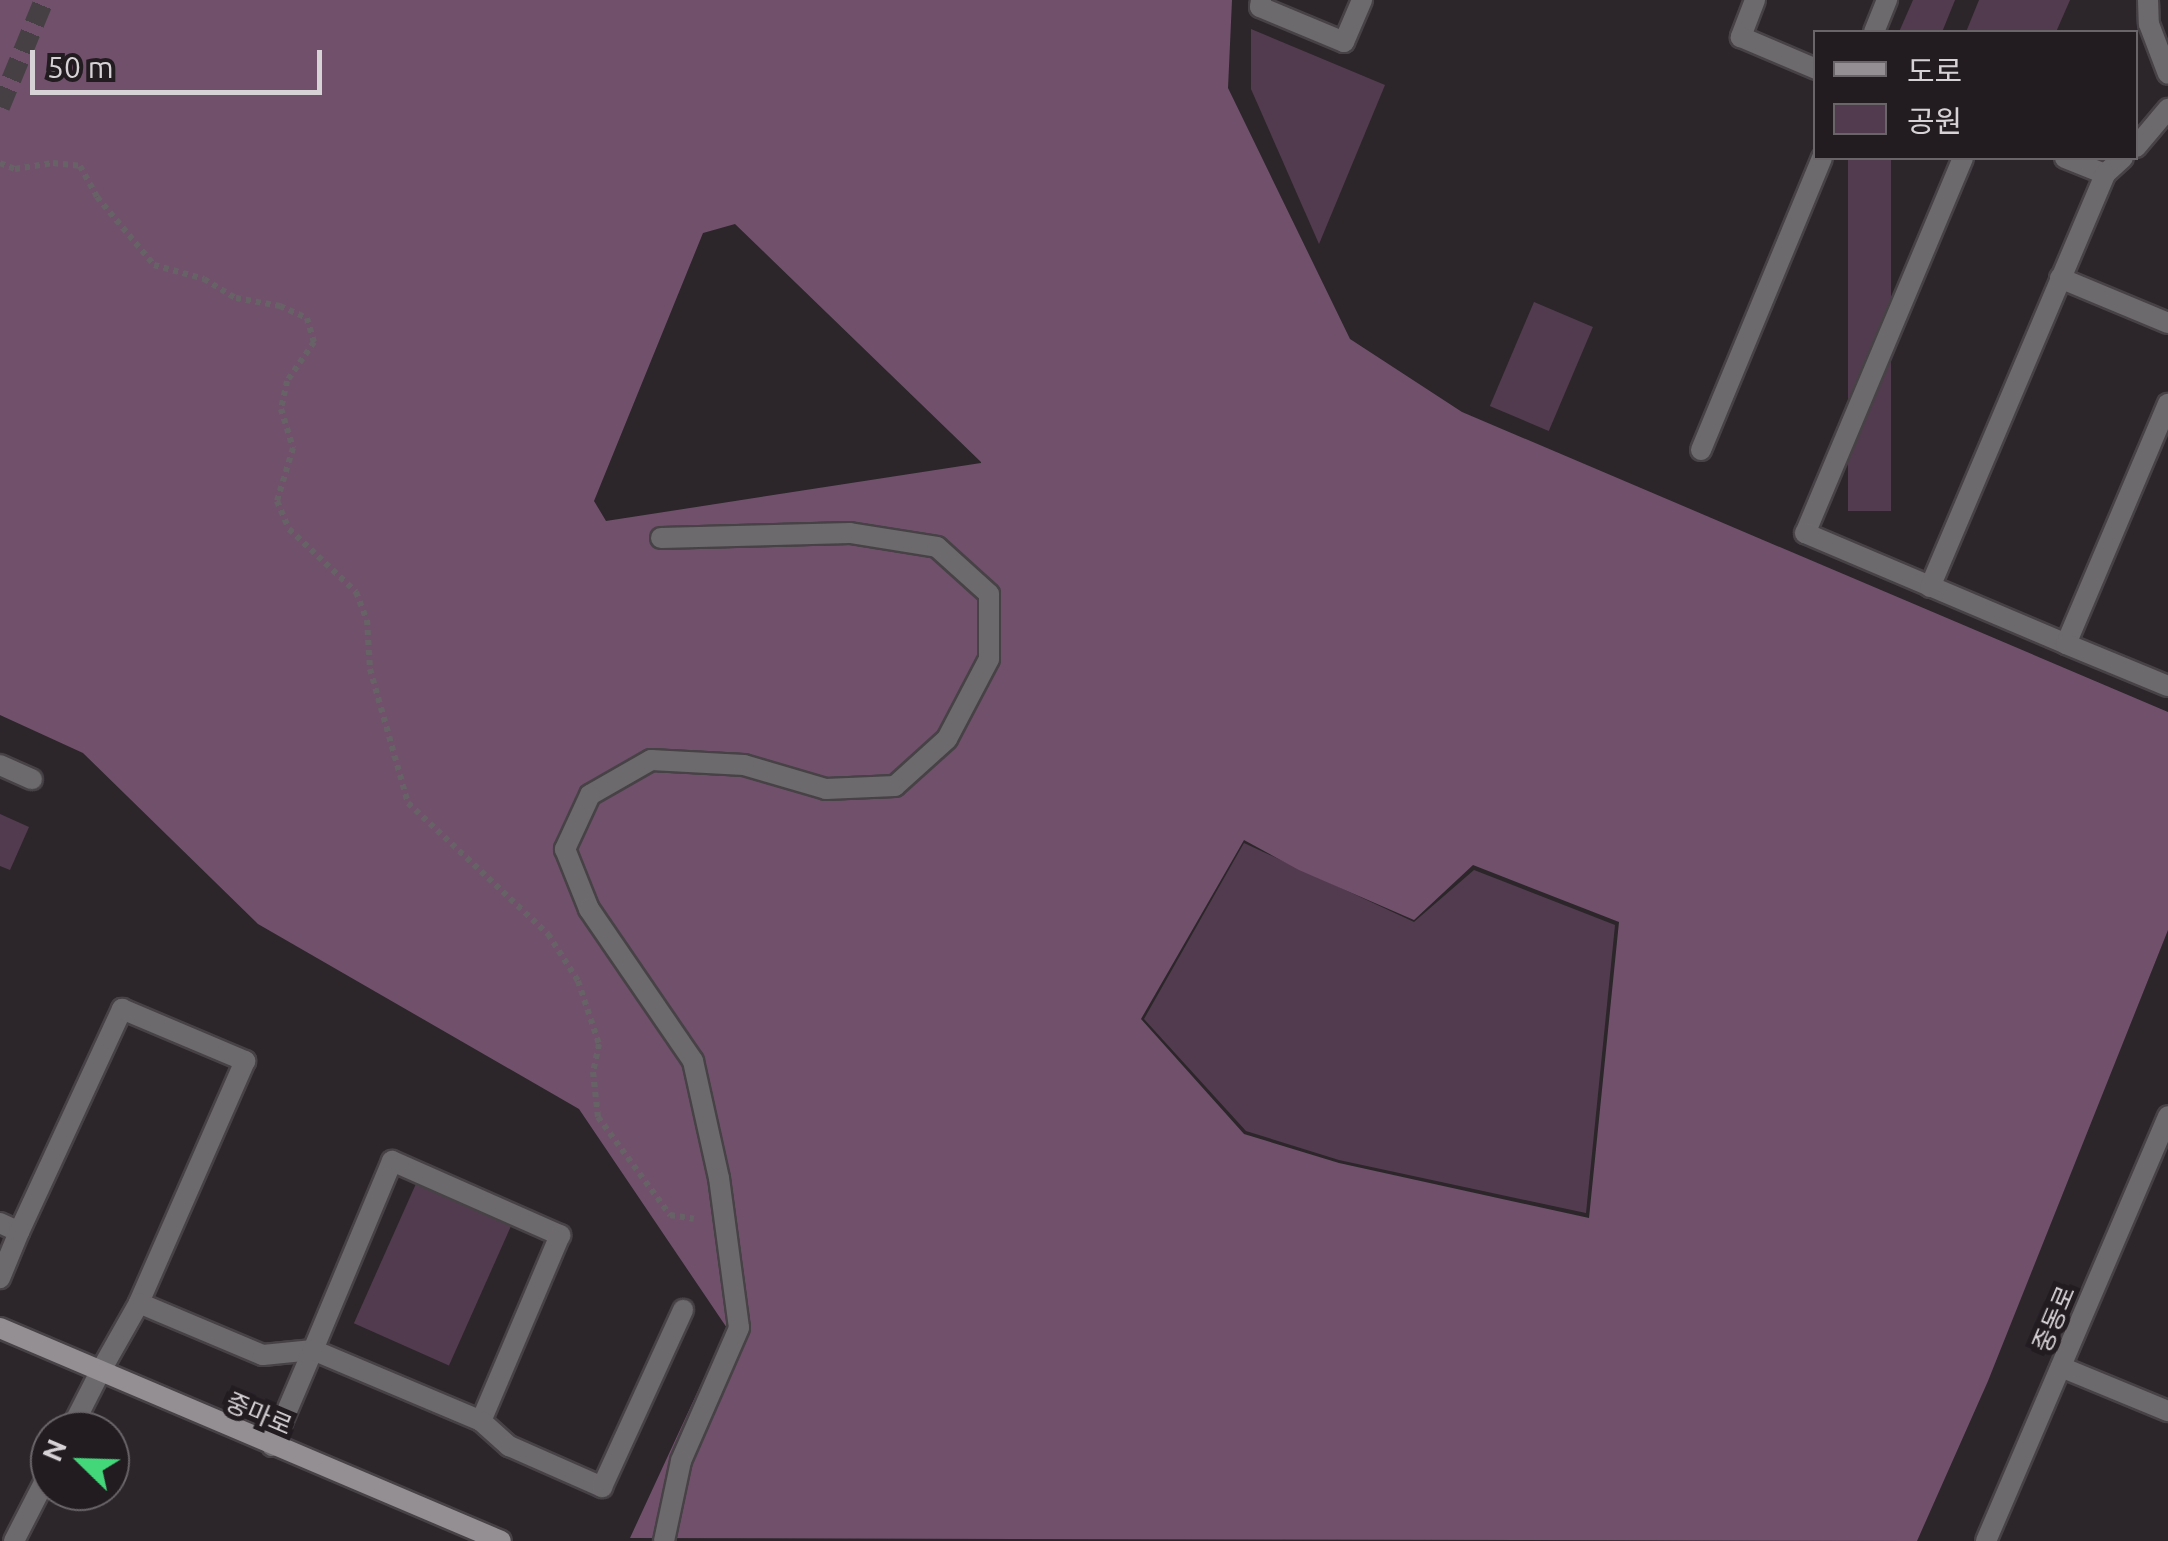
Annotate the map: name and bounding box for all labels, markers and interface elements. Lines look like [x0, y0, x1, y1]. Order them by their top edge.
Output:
scale bar [35, 30, 328, 92]
legend [1813, 30, 2138, 160]
text: 50 m [47, 50, 114, 84]
text: 도로 [1907, 54, 1962, 88]
text: 공원 [1907, 104, 1962, 138]
street label: 중동로 [2027, 1281, 2081, 1357]
street label: 중마로 [221, 1387, 297, 1441]
north arrow [30, 1411, 130, 1511]
text: N [35, 1434, 72, 1466]

